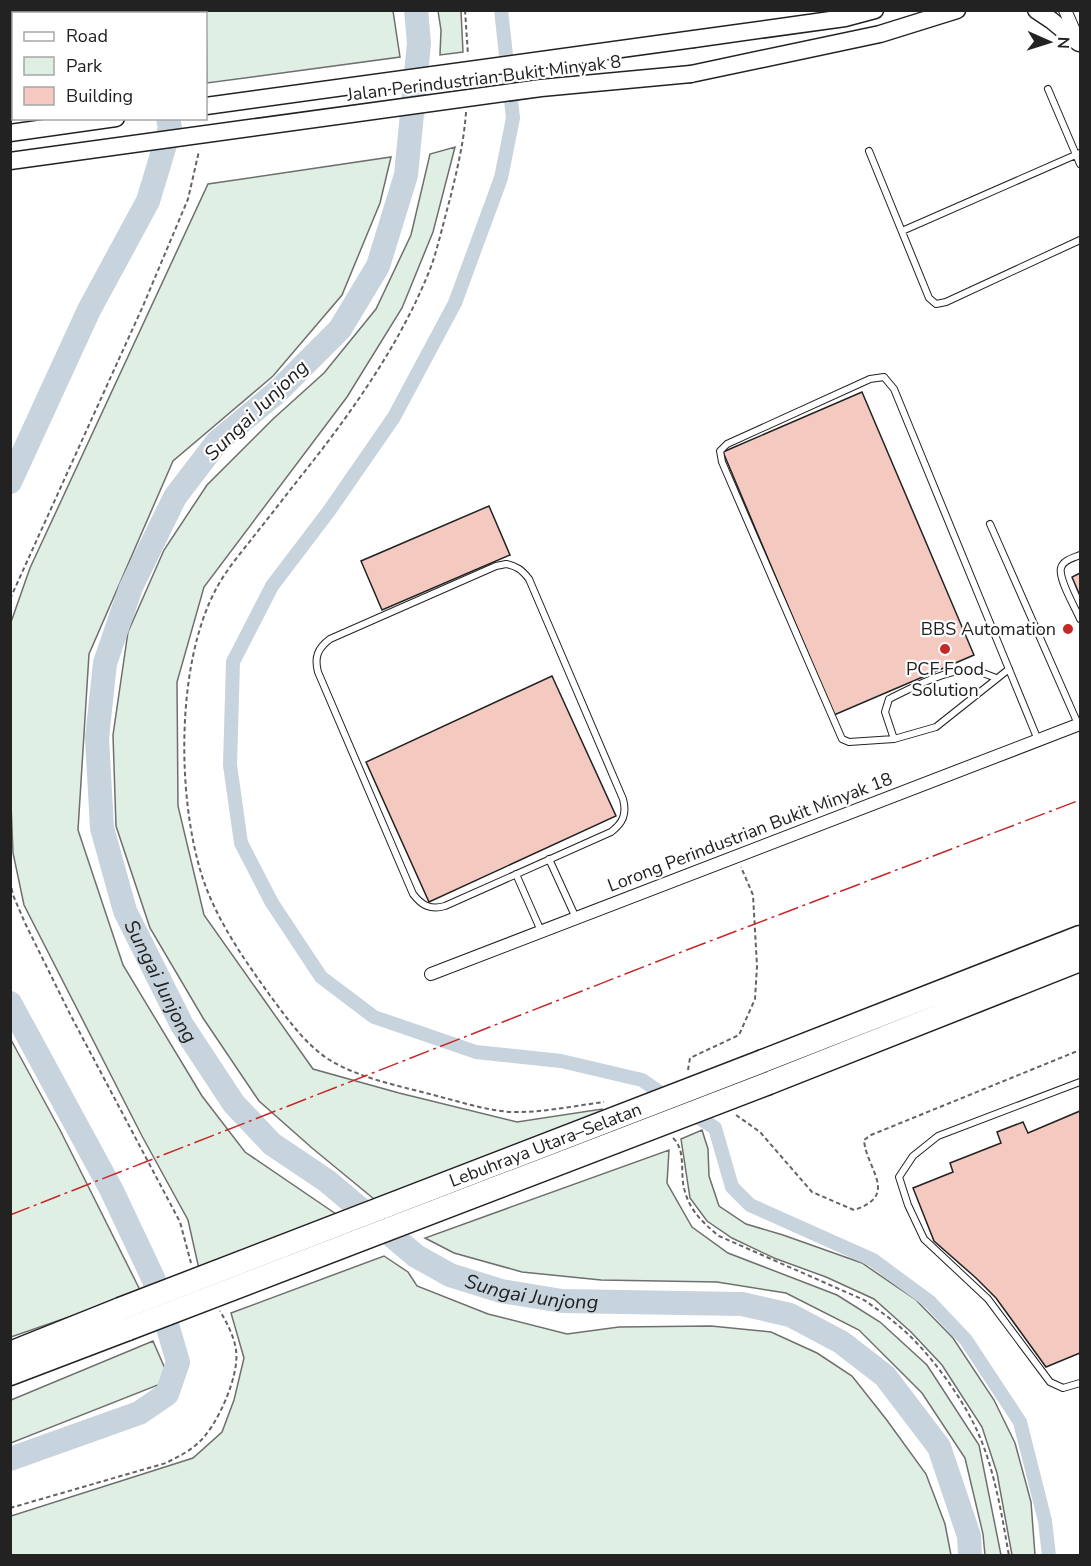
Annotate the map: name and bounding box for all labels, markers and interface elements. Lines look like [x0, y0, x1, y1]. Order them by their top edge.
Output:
legend [12, 12, 207, 120]
north arrow [1019, 12, 1079, 72]
text: Road [66, 24, 108, 48]
text: N [1052, 36, 1074, 49]
street label: Jalan Perindustrian Bukit Minyak 8 [345, 49, 622, 107]
text: Park [66, 54, 103, 78]
text: Building [66, 84, 133, 108]
water label: Sungai Junjong [198, 354, 314, 467]
place label: BBS Automation [921, 617, 1056, 641]
marker: BBS Automation [1061, 622, 1075, 636]
marker: PCF Food Solution [938, 642, 952, 656]
place label: PCF Food Solution [906, 657, 984, 702]
street label: Lorong Perindustrian Bukit Minyak 18 [604, 766, 896, 898]
water label: Sungai Junjong [118, 915, 203, 1049]
street label: Lebuhraya Utara–Selatan [446, 1097, 645, 1193]
water label: Sungai Junjong [462, 1268, 599, 1316]

